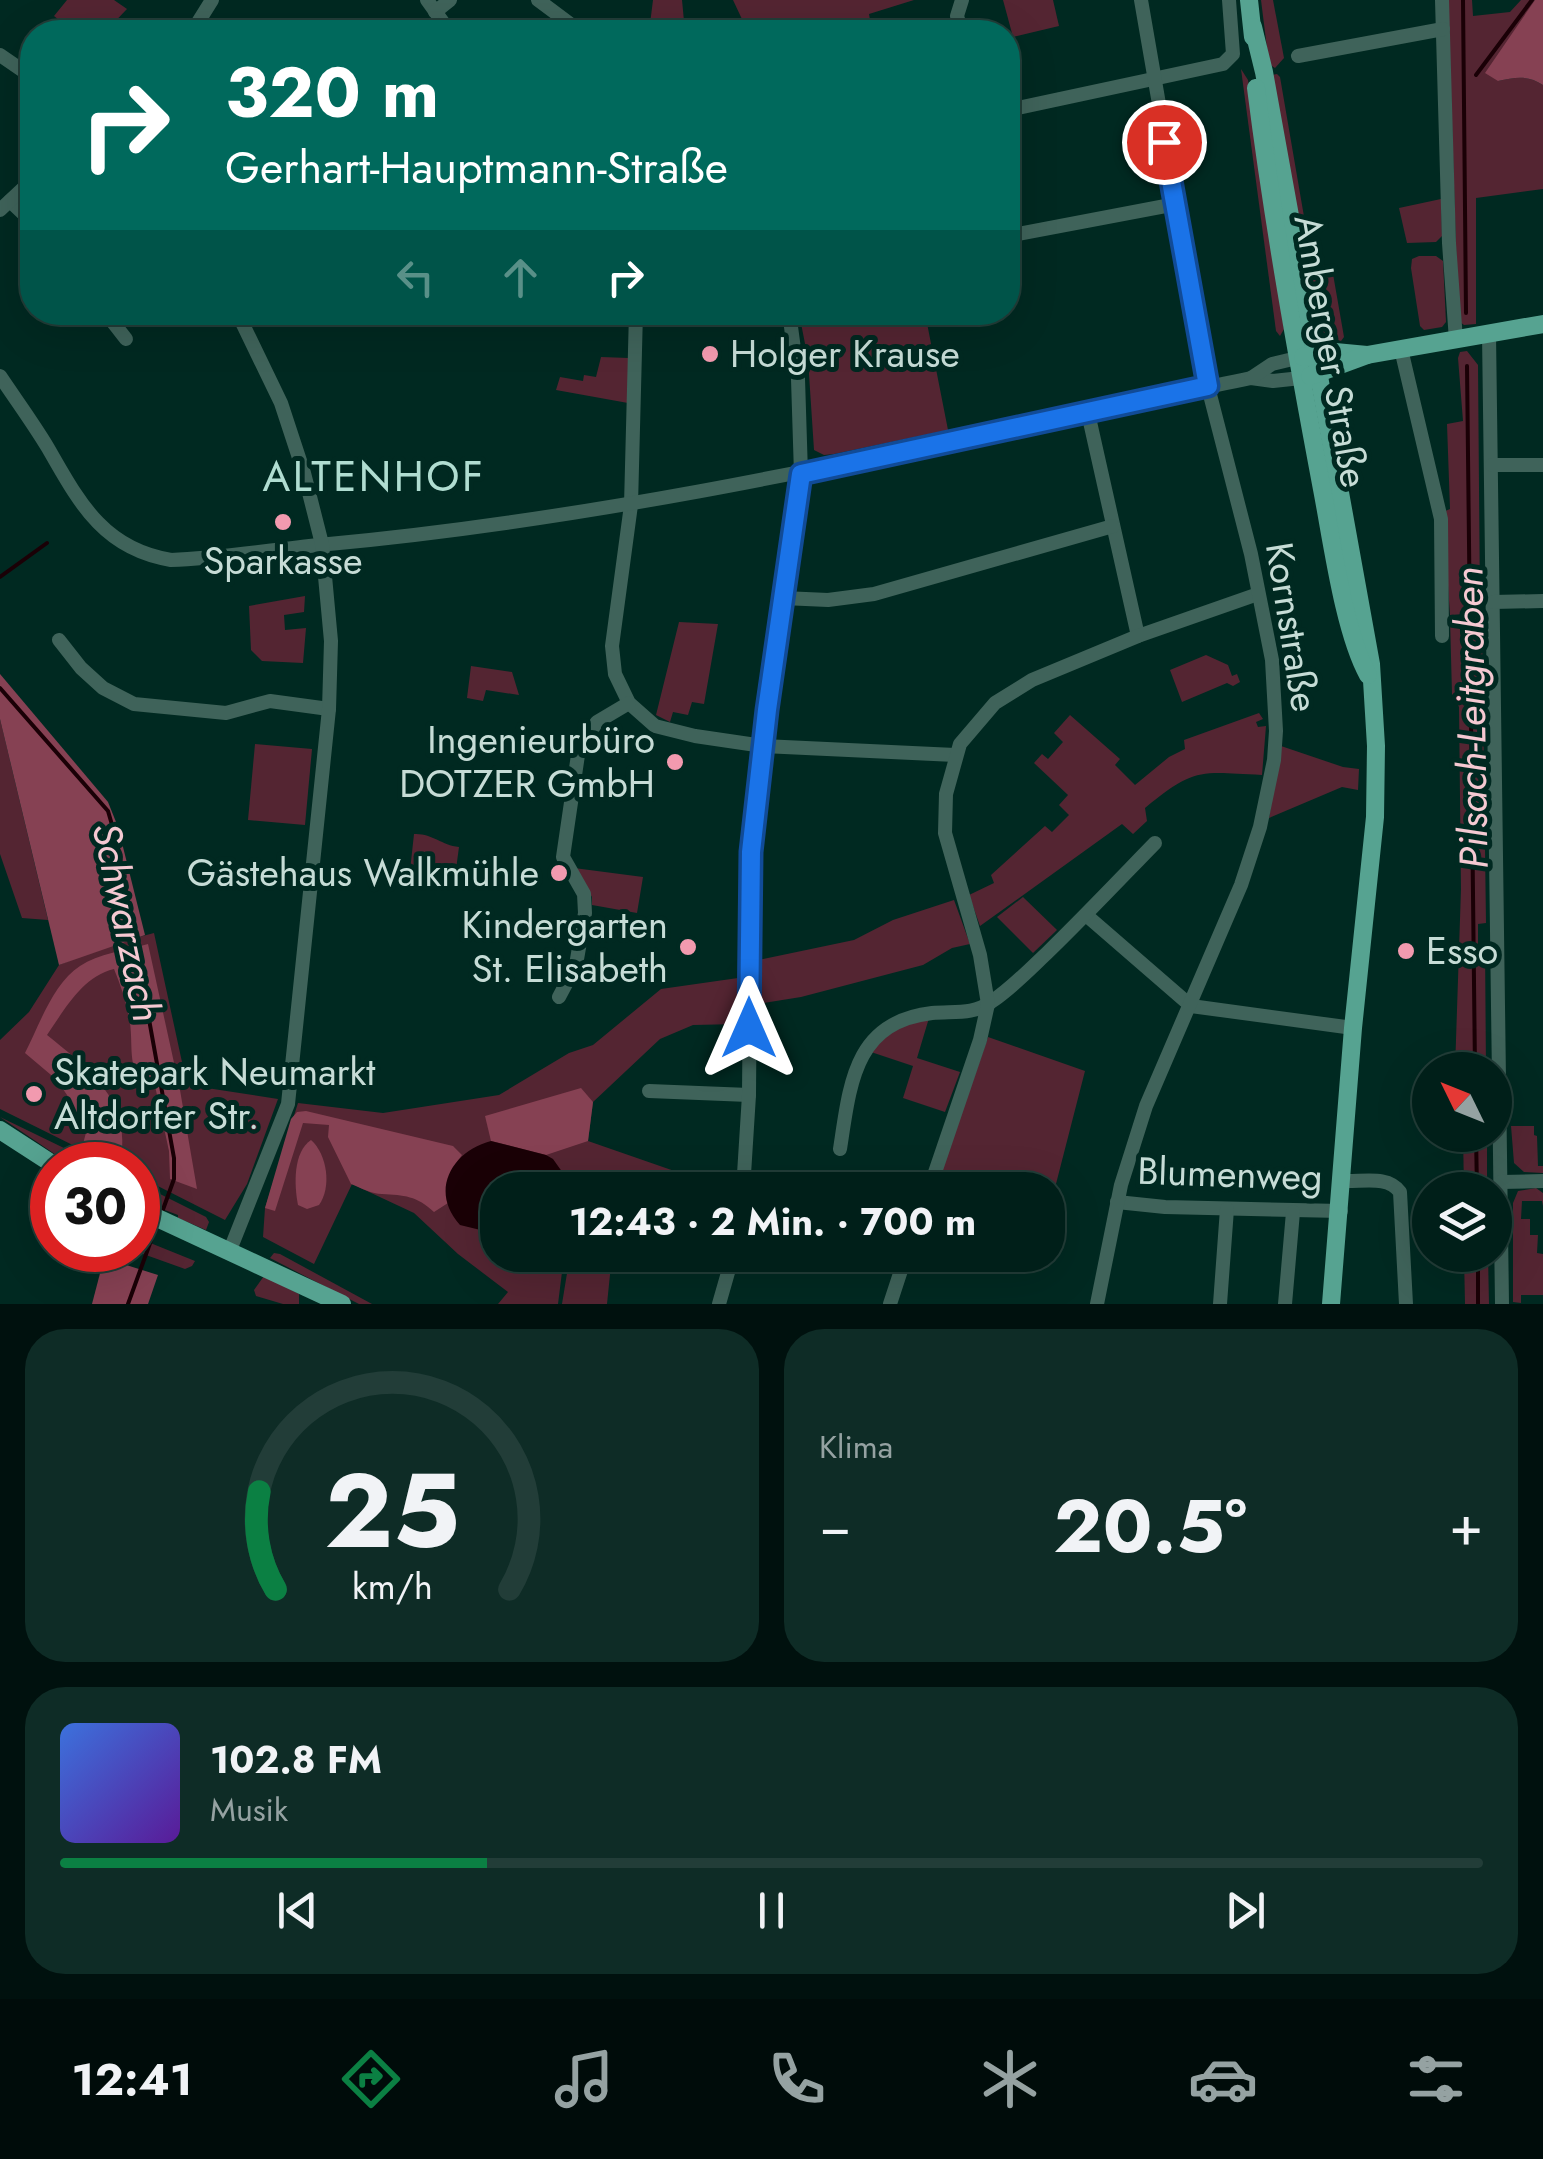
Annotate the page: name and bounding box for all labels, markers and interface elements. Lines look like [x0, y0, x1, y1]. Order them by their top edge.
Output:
text: 320 m [225, 42, 439, 143]
icon: right [60, 60, 190, 190]
pin [1122, 100, 1207, 185]
icon: arrive [1137, 115, 1192, 170]
text: Gerhart-Hauptmann-Straße [225, 135, 728, 200]
street label: Amberger Straße [1280, 210, 1383, 492]
icon: left [388, 250, 443, 305]
icon: ahead [493, 250, 548, 305]
icon: right [598, 250, 653, 305]
place label: Holger Krause [730, 326, 960, 381]
marker: Holger Krause [699, 343, 721, 365]
district label: ALTENHOF [262, 446, 486, 507]
marker: Sparkasse [272, 511, 294, 533]
place label: Sparkasse [204, 533, 363, 588]
street label: Kornstraße [1252, 538, 1333, 716]
water label: Pilsach-Leitgraben [1439, 566, 1503, 870]
place label: Ingenieurbüro DOTZER GmbH [399, 712, 655, 811]
marker: Ingenieurbüro DOTZER GmbH [664, 751, 686, 773]
water label: Schwarzach [78, 817, 176, 1027]
place label: Gästehaus Walkmühle [187, 845, 539, 900]
marker: Gästehaus Walkmühle [548, 862, 570, 884]
place label: Kindergarten St. Elisabeth [461, 897, 668, 996]
place label: Esso [1426, 923, 1498, 978]
marker: Kindergarten St. Elisabeth [677, 936, 699, 958]
marker: Esso [1395, 940, 1417, 962]
position arrow [697, 976, 801, 1080]
place label: Skatepark Neumarkt Altdorfer Str. [54, 1044, 375, 1143]
north arrow [1412, 1052, 1512, 1152]
map controls [1412, 1052, 1512, 1272]
marker: Skatepark Neumarkt Altdorfer Str. [23, 1083, 45, 1105]
speed limit sign: 30 [30, 1142, 160, 1272]
street label: Blumenweg [1136, 1143, 1324, 1204]
button: layers [1412, 1172, 1512, 1272]
text: 12:43 · 2 Min. · 700 m [569, 1194, 976, 1249]
text: Klima [819, 1424, 893, 1470]
text: 25 [324, 1436, 460, 1586]
text: 20.5° [1053, 1472, 1247, 1580]
text: − [819, 1486, 851, 1566]
text: + [1449, 1486, 1483, 1566]
text: km/h [352, 1561, 432, 1612]
text: 102.8 FM [210, 1732, 382, 1787]
text: Musik [210, 1787, 288, 1833]
icon: previous [270, 1883, 325, 1938]
icon: pause [744, 1883, 799, 1938]
icon: next [1218, 1883, 1273, 1938]
icon: directions [336, 2044, 406, 2114]
icon: music [549, 2044, 619, 2114]
icon: phone [762, 2044, 832, 2114]
icon: climate [975, 2044, 1045, 2114]
icon: car [1188, 2044, 1258, 2114]
icon: filters [1401, 2044, 1471, 2114]
text: 12:41 [72, 2047, 193, 2112]

